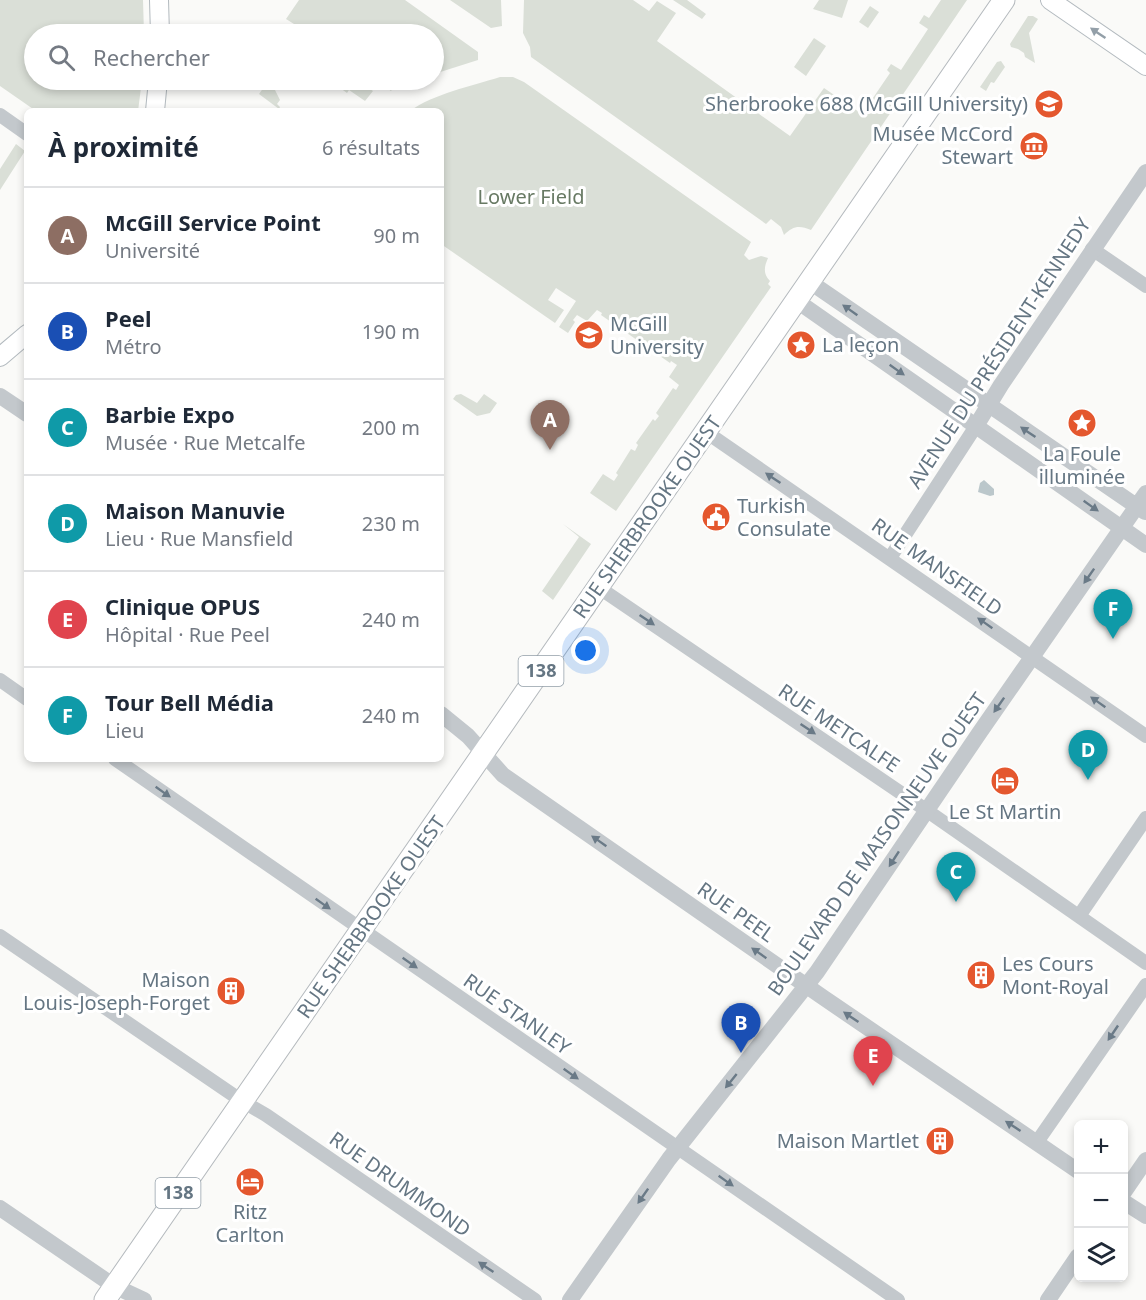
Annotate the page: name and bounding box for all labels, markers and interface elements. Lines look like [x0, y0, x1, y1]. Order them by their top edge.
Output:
search box [24, 24, 444, 90]
one-way arrow [1090, 28, 1106, 39]
icon: search [45, 41, 78, 74]
text: Rechercher [93, 42, 210, 72]
school or university icon: Sherbrooke 688 (McGill University) [1033, 88, 1065, 120]
place label: Sherbrooke 688 (McGill University) [705, 90, 1028, 117]
place label: Musée McCord Stewart [873, 120, 1013, 170]
text: À proximité [48, 129, 199, 165]
museum icon: Musée McCord Stewart [1018, 130, 1050, 162]
text: 6 résultats [322, 134, 420, 161]
park label: Lower Field [478, 183, 584, 210]
text: McGill Service Point [105, 207, 321, 237]
street label: AVENUE DU PRÉSIDENT-KENNEDY [901, 212, 1097, 493]
text: A [61, 222, 74, 249]
text: 90 m [373, 222, 420, 249]
text: Université [105, 237, 200, 264]
text: Peel [105, 303, 152, 333]
one-way arrow [843, 304, 859, 316]
place label: McGill University [610, 310, 705, 360]
text: B [61, 318, 74, 345]
text: 190 m [362, 318, 420, 345]
school or university icon: McGill University [573, 319, 605, 351]
place icon: La leçon [785, 329, 817, 361]
place label: La leçon [822, 331, 899, 358]
text: Métro [105, 333, 162, 360]
one-way arrow [888, 364, 904, 376]
text: Barbie Expo [105, 399, 235, 429]
pin: A [530, 400, 570, 450]
place icon: La Foule illuminée [1066, 407, 1098, 439]
street label: RUE SHERBROOKE OUEST [566, 410, 727, 623]
text: C [61, 414, 74, 441]
text: 200 m [362, 414, 420, 441]
one-way arrow [1020, 427, 1036, 438]
text: Musée · Rue Metcalfe [105, 429, 305, 456]
place label: La Foule illuminée [1039, 440, 1125, 490]
one-way arrow [765, 472, 781, 484]
place label: Turkish Consulate [737, 492, 831, 542]
text: Maison Manuvie [105, 495, 285, 525]
one-way arrow [1083, 500, 1099, 511]
public building icon: Turkish Consulate [700, 501, 732, 533]
text: D [60, 510, 75, 537]
text: 230 m [362, 510, 420, 537]
street label: RUE MANSFIELD [867, 511, 1008, 622]
text: Lieu · Rue Mansfield [105, 525, 293, 552]
one-way arrow [1084, 568, 1095, 584]
pin: F [1094, 590, 1132, 639]
text: Clinique OPUS [105, 591, 260, 621]
text: E [62, 606, 73, 633]
text: 240 m [362, 606, 420, 633]
one-way arrow [639, 614, 655, 625]
one-way arrow [976, 618, 993, 629]
text: Hôpital · Rue Peel [105, 621, 270, 648]
your location [571, 636, 600, 665]
road number: 138 [518, 656, 564, 686]
street label: RUE METCALFE [773, 677, 905, 778]
text: Tour Bell Média [105, 687, 274, 717]
street label: BOULEVARD DE MAISONNEUVE OUEST [761, 687, 992, 1001]
one-way arrow [993, 696, 1005, 712]
one-way arrow [1091, 696, 1107, 708]
text: F [62, 702, 73, 729]
text: 240 m [362, 702, 420, 729]
text: Lieu [105, 717, 144, 744]
one-way arrow [800, 724, 816, 735]
pin: D [1068, 730, 1108, 780]
hotel icon: Le St Martin [989, 765, 1021, 797]
one-way arrow [154, 786, 170, 798]
place label: Le St Martin [949, 798, 1061, 825]
street label: RUE SHERBROOKE OUEST [290, 810, 451, 1023]
one-way arrow [591, 836, 607, 847]
one-way arrow [889, 851, 900, 867]
pin: C [936, 852, 976, 902]
street label: RUE PEEL [692, 875, 780, 948]
one-way arrow [314, 898, 330, 910]
one-way arrow [751, 947, 767, 959]
place label: Les Cours Mont-Royal [1002, 950, 1109, 1000]
one-way arrow [402, 957, 418, 969]
building icon: Les Cours Mont-Royal [965, 959, 997, 991]
place label: Maison Louis-Joseph-Forget [23, 966, 210, 1016]
street label: RUE STANLEY [458, 967, 577, 1061]
building icon: Maison Louis-Joseph-Forget [215, 975, 247, 1007]
pin: B [722, 1004, 760, 1053]
one-way arrow [843, 1012, 859, 1023]
one-way arrow [1108, 1025, 1119, 1041]
pin: E [854, 1036, 892, 1086]
one-way arrow [562, 1068, 578, 1080]
one-way arrow [725, 1073, 738, 1088]
one-way arrow [1005, 1120, 1021, 1132]
map controls [1074, 1120, 1128, 1282]
button: + [1074, 1120, 1128, 1174]
street label: RUE DRUMMOND [324, 1125, 476, 1242]
building icon: Maison Martlet [924, 1125, 956, 1157]
place label: Maison Martlet [777, 1127, 919, 1154]
hotel icon: Ritz Carlton [234, 1166, 266, 1198]
button: − [1074, 1174, 1128, 1228]
one-way arrow [717, 1175, 733, 1187]
road number: 138 [156, 1178, 201, 1208]
one-way arrow [637, 1187, 649, 1203]
place label: Ritz Carlton [216, 1198, 284, 1248]
button: layers [1074, 1228, 1128, 1282]
one-way arrow [478, 1262, 494, 1273]

